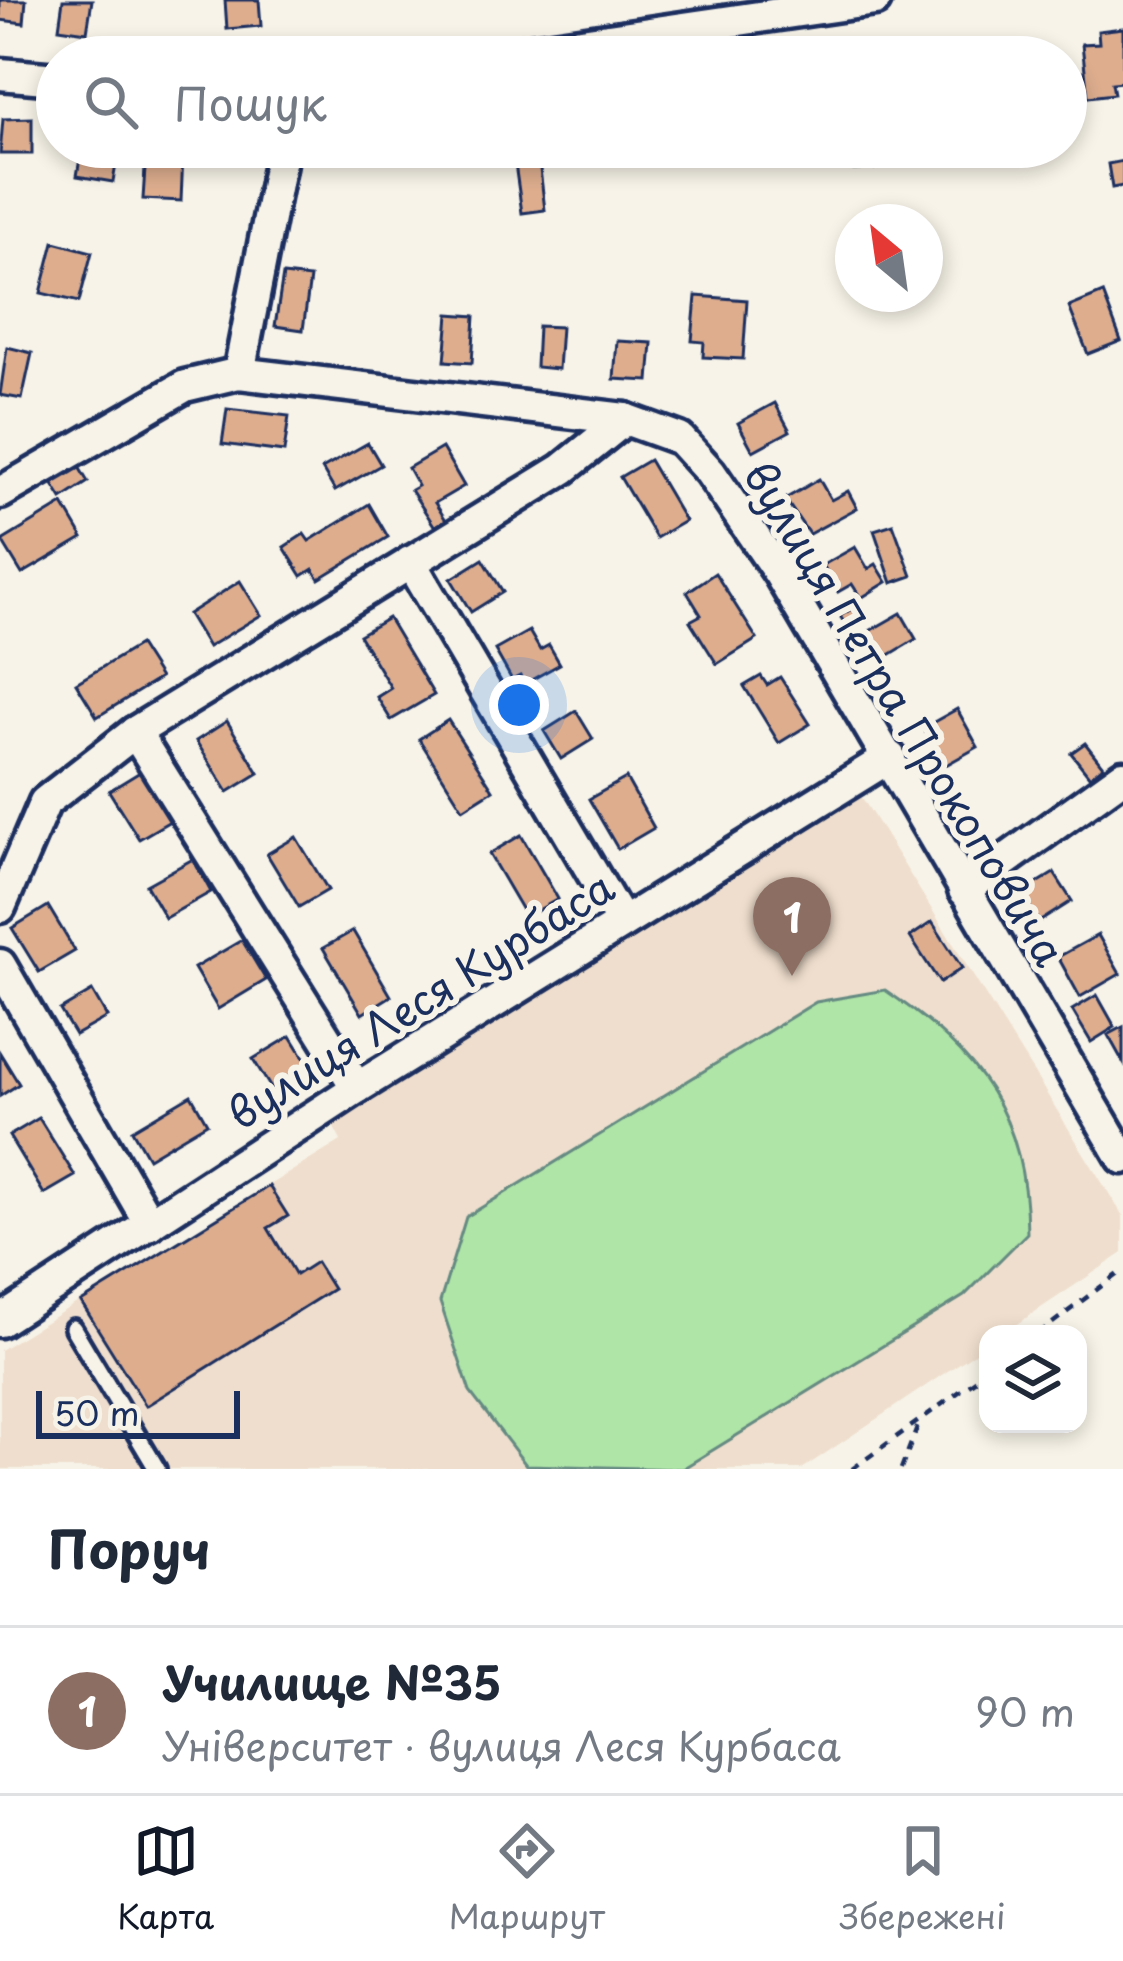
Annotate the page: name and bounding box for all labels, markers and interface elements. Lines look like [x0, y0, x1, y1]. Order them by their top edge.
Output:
search box [36, 36, 1087, 168]
text: Пошук [174, 68, 327, 136]
icon: search [78, 69, 144, 135]
north arrow [835, 204, 943, 312]
street label: вулиця Петра Прокоповича [730, 448, 1083, 978]
your location [489, 675, 549, 735]
street label: вулиця Леся Курбаса [214, 854, 625, 1143]
pin: 1 [753, 877, 831, 976]
map controls [979, 1325, 1087, 1433]
button: layers [979, 1325, 1087, 1433]
scale bar [36, 1385, 240, 1438]
text: 50 m [54, 1387, 140, 1437]
text: Поруч [48, 1509, 210, 1586]
text: Училище №35 [162, 1647, 502, 1715]
text: 1 [78, 1681, 96, 1740]
text: 90 m [975, 1681, 1075, 1740]
text: Університет · вулиця Леся Курбаса [162, 1715, 841, 1774]
tab: Карта [117, 1818, 214, 1940]
tab: Маршрут [449, 1818, 605, 1940]
tab: Збережені [840, 1818, 1006, 1940]

